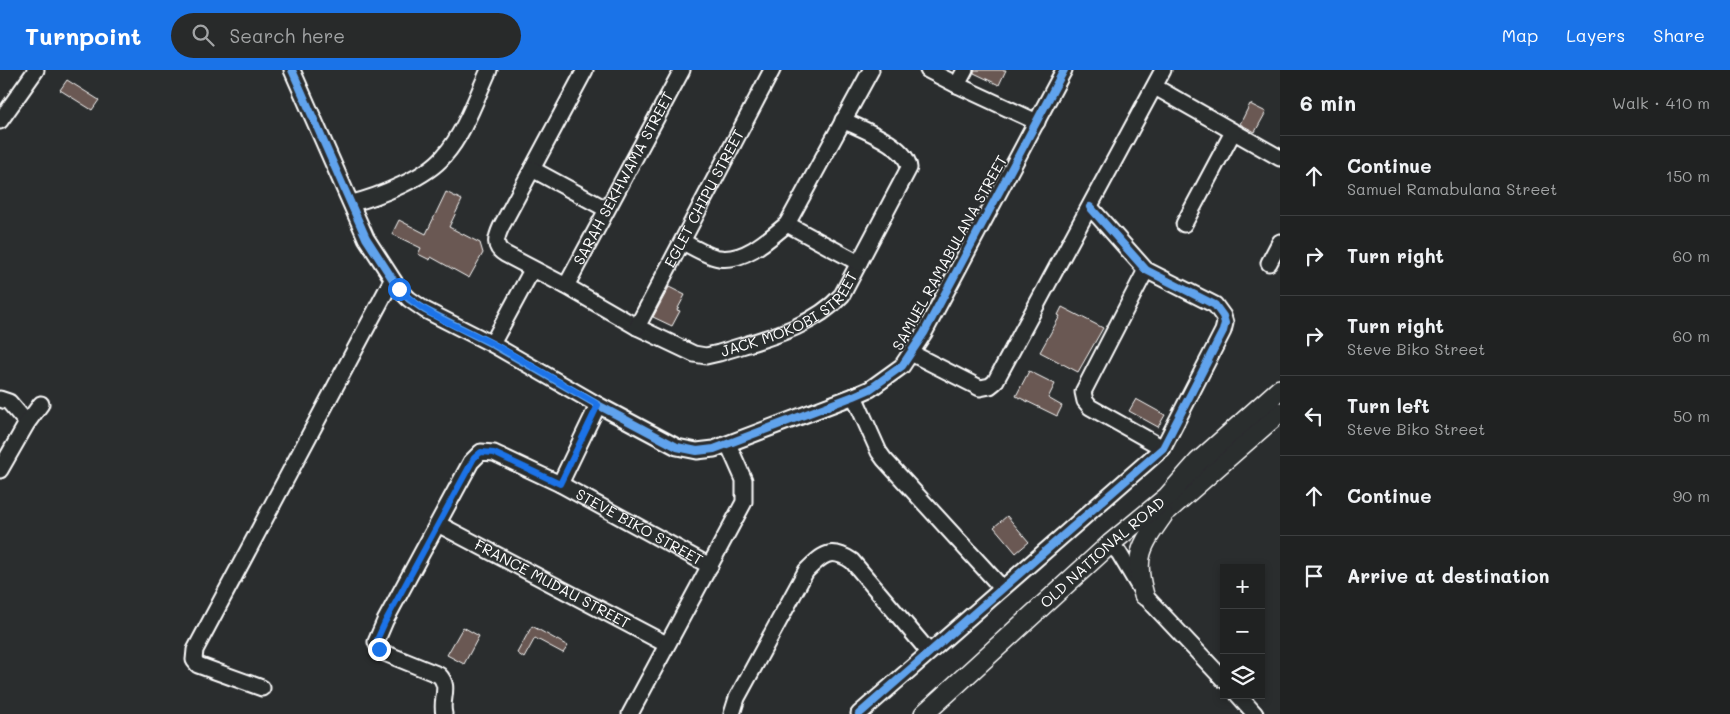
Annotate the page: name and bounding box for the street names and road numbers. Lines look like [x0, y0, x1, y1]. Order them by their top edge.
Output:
street label: SARAH SEKHWAMA STREET [568, 88, 678, 268]
street label: EGLET CHIPU STREET [659, 126, 748, 271]
street label: SAMUEL RAMABULANA STREET [887, 151, 1011, 354]
street label: JACK MOKOBI STREET [718, 268, 862, 361]
street label: STEVE BIKO STREET [572, 484, 707, 569]
street label: OLD NATIONAL ROAD [1036, 492, 1169, 612]
street label: FRANCE MUDAU STREET [471, 534, 634, 632]

